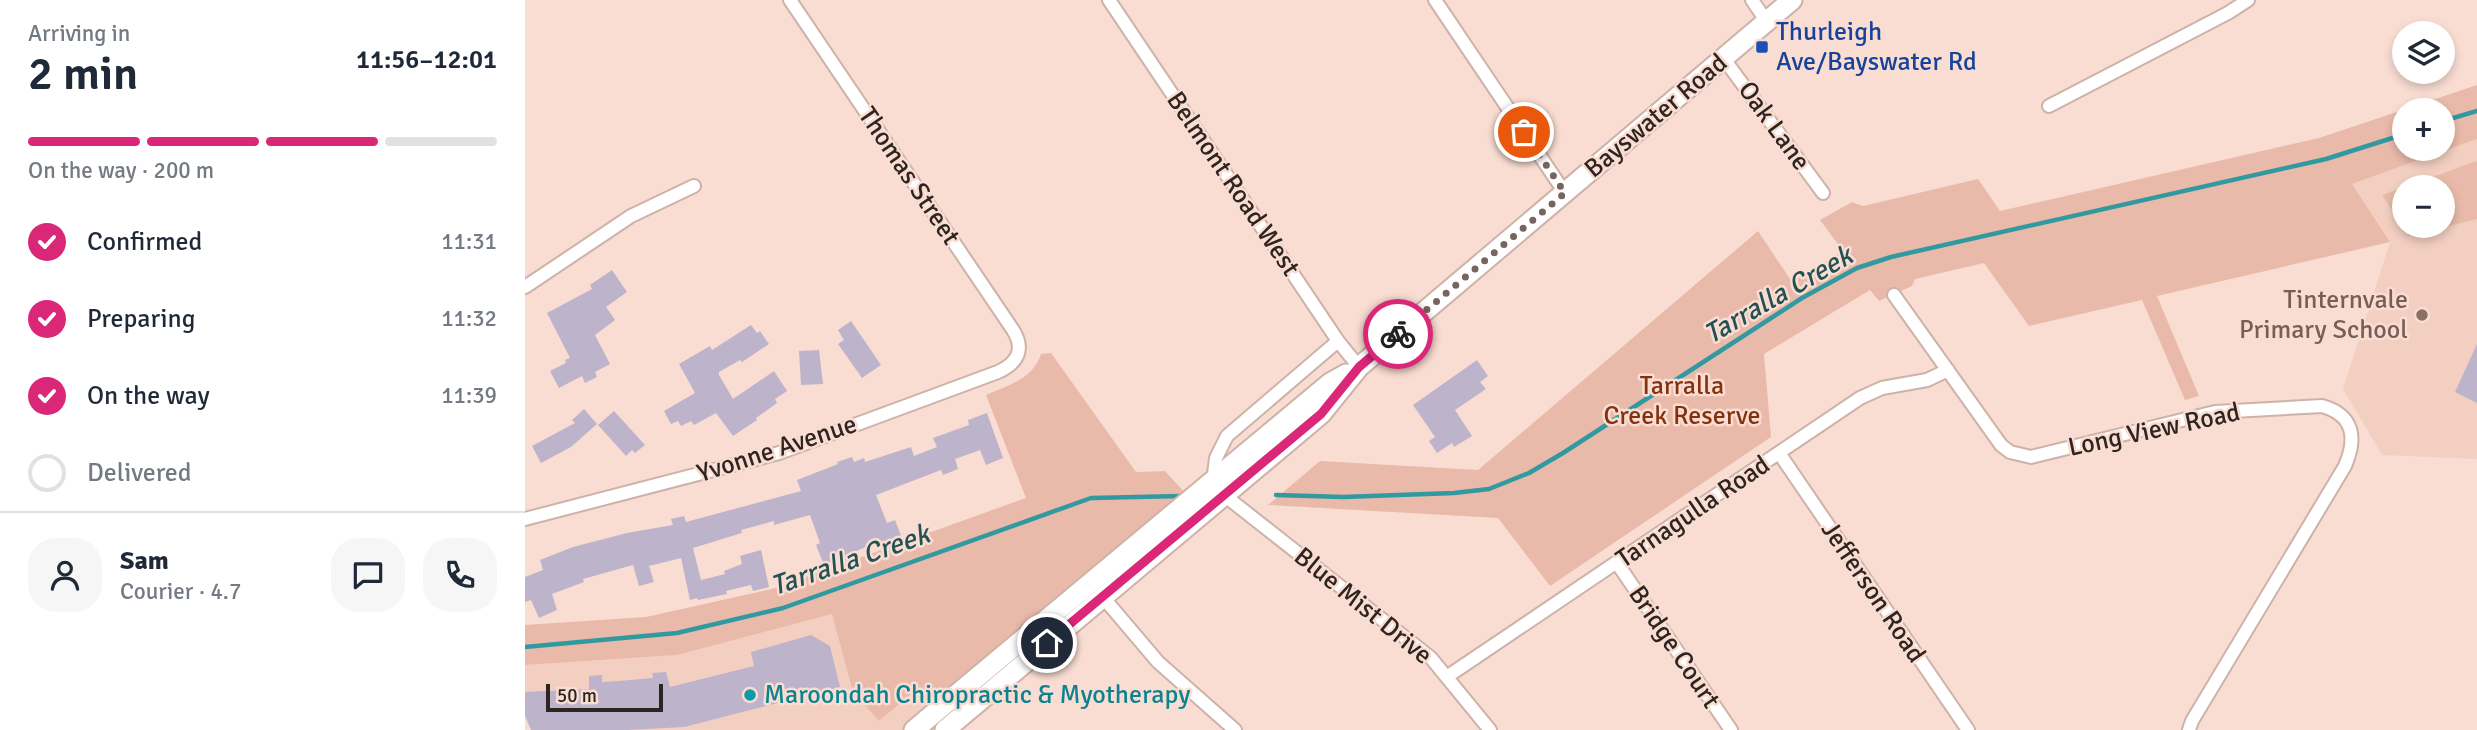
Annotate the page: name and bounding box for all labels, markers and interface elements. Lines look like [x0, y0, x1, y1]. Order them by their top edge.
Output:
place label: Thurleigh Ave/Bayswater Rd [1776, 16, 1977, 78]
text: Arriving in [28, 19, 130, 48]
map controls [2392, 21, 2455, 238]
button: layers [2392, 21, 2455, 84]
marker: Thurleigh Ave/Bayswater Rd [1754, 39, 1770, 55]
text: 11:56–12:01 [356, 44, 497, 76]
text: 2 min [28, 46, 138, 102]
street label: Bayswater Road [1578, 47, 1734, 185]
street label: Oak Lane [1731, 75, 1817, 177]
street label: Belmont Road West [1159, 86, 1307, 282]
button: + [2392, 98, 2455, 161]
street label: Thomas Street [851, 101, 967, 251]
pin [1494, 102, 1554, 162]
icon: bag [1505, 113, 1543, 151]
text: On the way · 200 m [28, 156, 214, 185]
button: − [2392, 175, 2455, 238]
icon: check [28, 223, 66, 261]
text: Confirmed [87, 226, 202, 258]
text: 11:31 [441, 227, 497, 256]
water label: Tarralla Creek [1698, 237, 1861, 351]
place label: Tinternvale Primary School [2239, 284, 2408, 346]
courier [1363, 299, 1433, 369]
icon: check [28, 300, 66, 338]
text: Preparing [87, 303, 195, 335]
text: 11:32 [441, 304, 497, 333]
marker: Tinternvale Primary School [2414, 307, 2430, 323]
icon: bike [1379, 315, 1417, 353]
park label: Tarralla Creek Reserve [1603, 370, 1761, 432]
icon: check [28, 377, 66, 415]
text: On the way [87, 380, 210, 412]
text: 11:39 [441, 381, 497, 410]
street label: Long View Road [2065, 396, 2243, 464]
street label: Yvonne Avenue [693, 408, 861, 490]
street label: Tarnagulla Road [1610, 449, 1776, 575]
text: Delivered [87, 457, 192, 489]
street label: Jefferson Road [1814, 515, 1932, 669]
water label: Tarralla Creek [766, 516, 937, 603]
button: person [28, 538, 102, 612]
button: chat [331, 538, 405, 612]
button: phone [423, 538, 497, 612]
street label: Blue Mist Drive [1288, 541, 1438, 671]
text: Sam [120, 545, 169, 577]
text: Courier · 4.7 [120, 577, 241, 606]
street label: Bridge Court [1621, 580, 1727, 714]
pin [1017, 613, 1077, 673]
icon: home [1028, 624, 1066, 662]
place label: Maroondah Chiropractic & Myotherapy [764, 679, 1190, 711]
scale bar [546, 681, 663, 713]
text: 50 m [557, 684, 597, 708]
marker: Maroondah Chiropractic & Myotherapy [742, 687, 758, 703]

